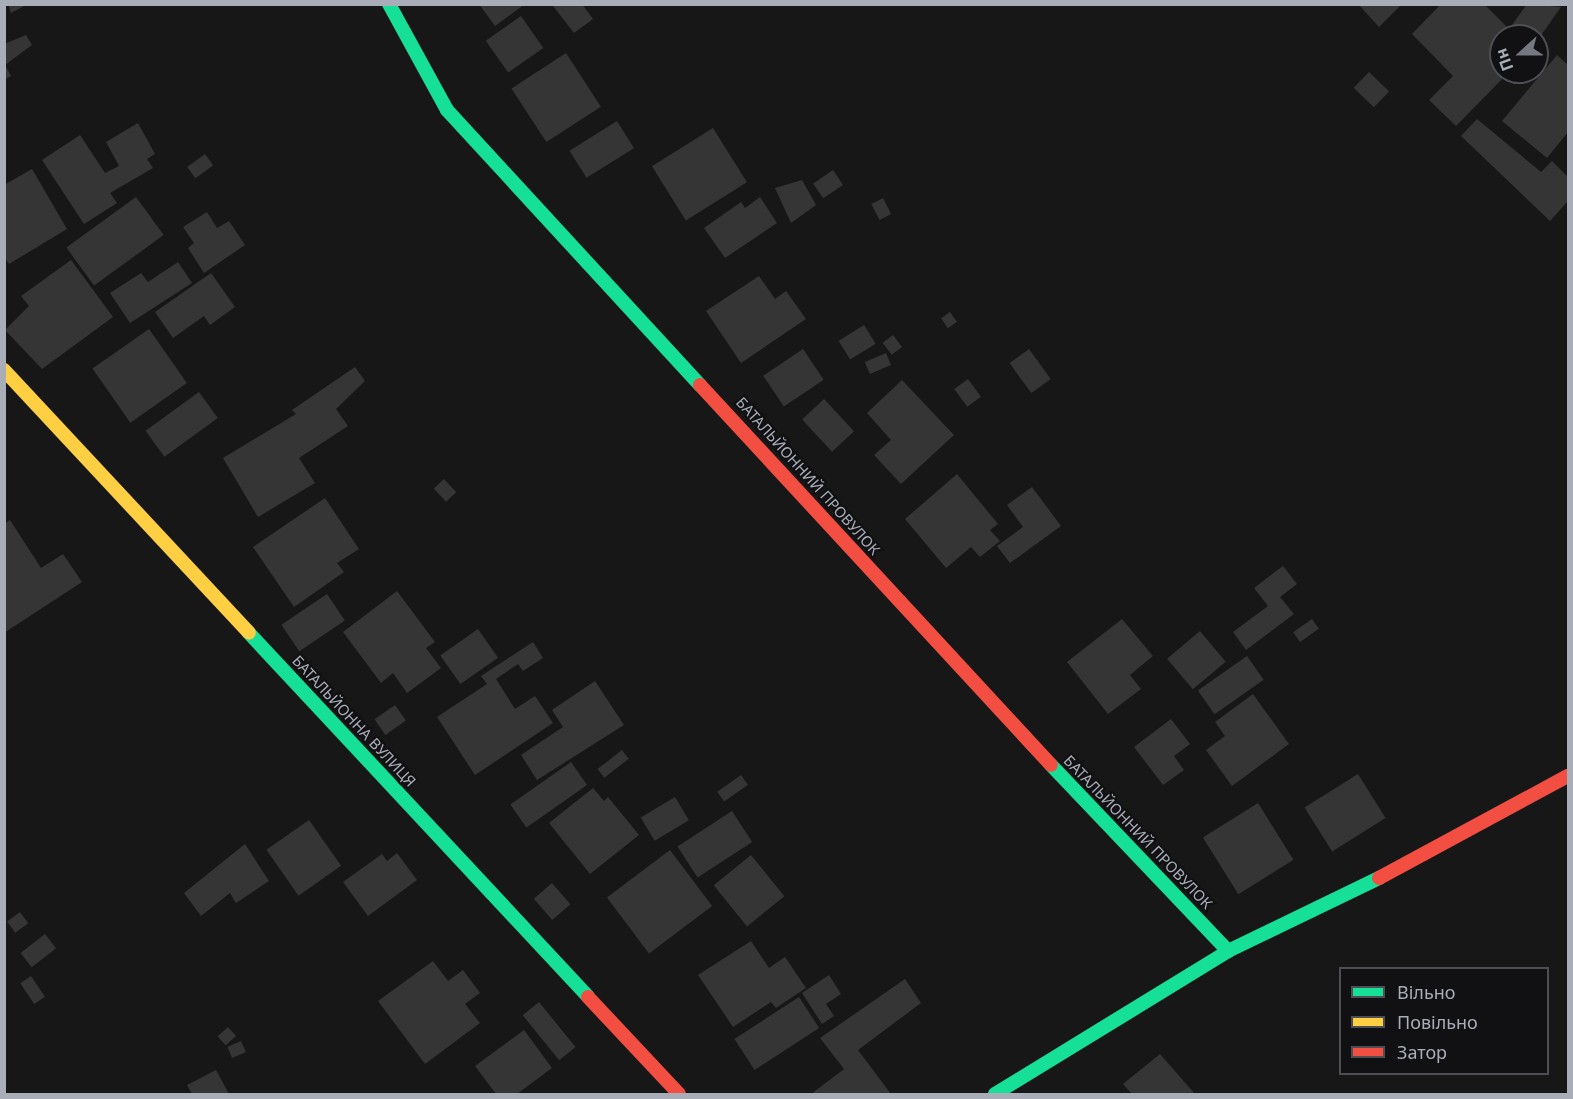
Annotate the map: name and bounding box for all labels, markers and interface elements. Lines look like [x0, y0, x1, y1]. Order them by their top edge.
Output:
north arrow [1489, 24, 1549, 84]
text: Пн [1490, 45, 1518, 74]
street label: БАТАЛЬЙОННИЙ ПРОВУЛОК [732, 393, 884, 559]
street label: БАТАЛЬЙОННА ВУЛИЦЯ [288, 652, 420, 790]
street label: БАТАЛЬЙОННИЙ ПРОВУЛОК [1060, 752, 1216, 912]
legend [1339, 967, 1549, 1075]
text: Вільно [1397, 980, 1455, 1004]
text: Повільно [1397, 1010, 1478, 1034]
text: Затор [1397, 1040, 1447, 1064]

